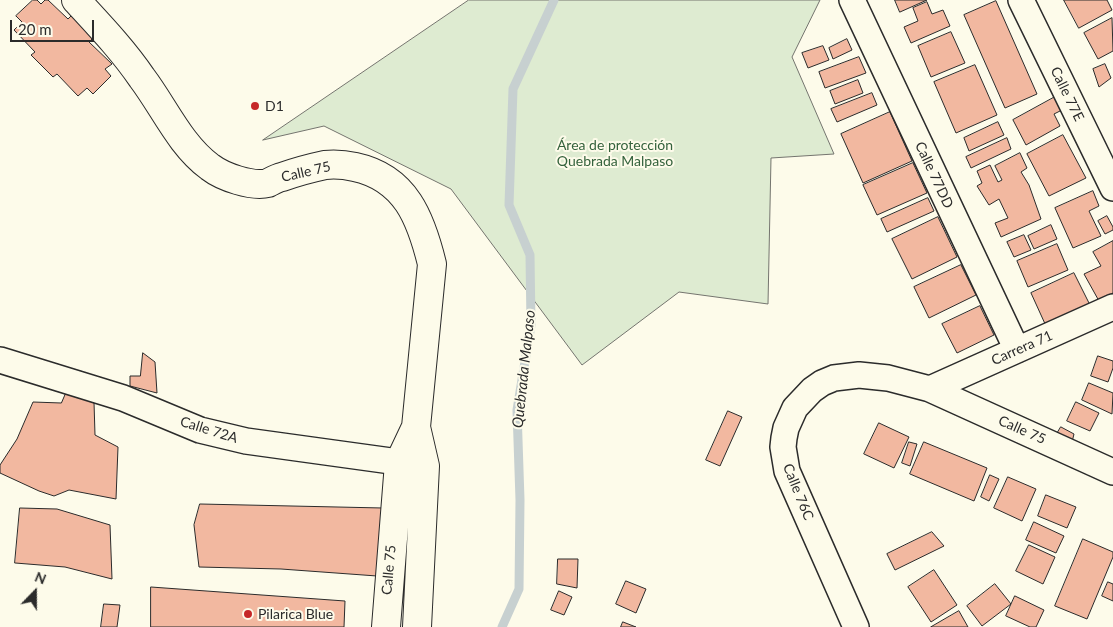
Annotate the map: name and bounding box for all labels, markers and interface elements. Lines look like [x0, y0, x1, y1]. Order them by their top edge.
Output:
scale bar [12, 10, 96, 42]
text: 20 m [18, 20, 52, 38]
street label: Calle 77E [1047, 64, 1087, 124]
place label: D1 [265, 98, 284, 114]
marker: D1 [249, 100, 261, 112]
park label: Área de protección Quebrada Malpaso [557, 137, 673, 170]
street label: Calle 77DD [911, 139, 957, 211]
street label: Calle 75 [280, 158, 332, 186]
water label: Quebrada Malpaso [509, 309, 539, 429]
street label: Carrera 71 [989, 327, 1055, 369]
street label: Calle 75 [996, 412, 1048, 448]
street label: Calle 72A [178, 413, 240, 447]
street label: Calle 76C [779, 461, 817, 523]
street label: Calle 75 [378, 544, 400, 596]
north arrow [10, 567, 60, 617]
text: N [33, 568, 49, 588]
place label: Pilarica Blue [258, 606, 333, 622]
marker: Pilarica Blue [242, 608, 254, 620]

